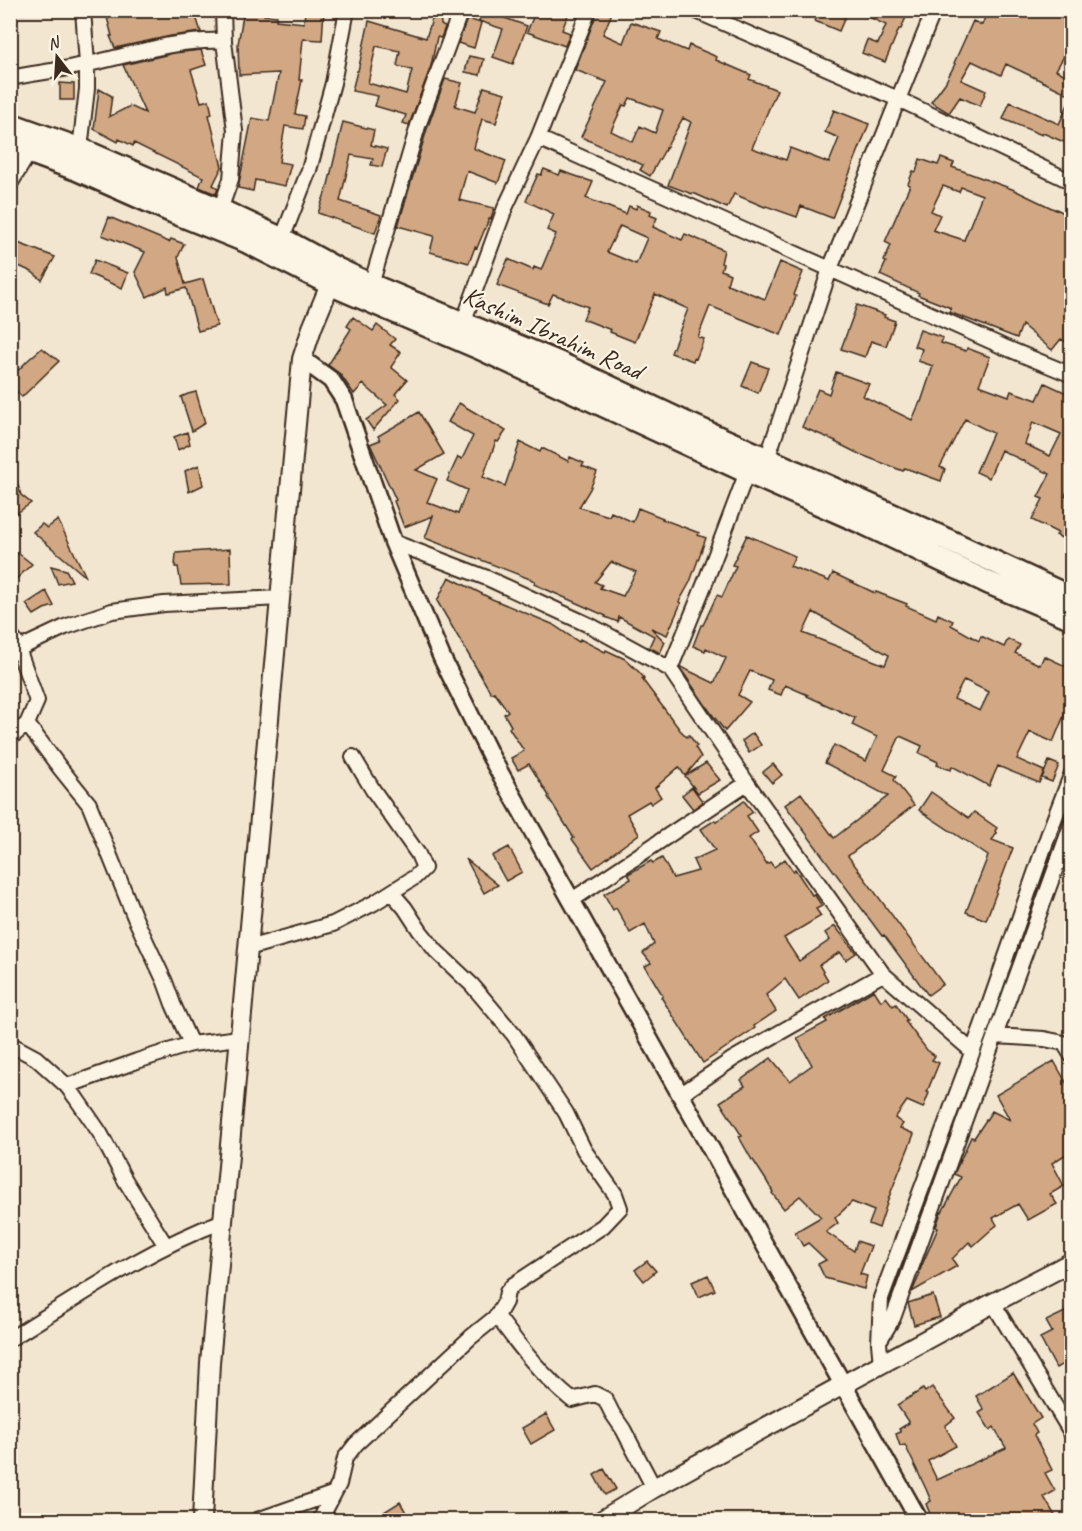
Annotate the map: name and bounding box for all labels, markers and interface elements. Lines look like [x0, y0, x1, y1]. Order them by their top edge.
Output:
north arrow [27, 27, 87, 87]
text: N [45, 32, 64, 55]
street label: Kashim Ibrahim Road [458, 279, 651, 389]

